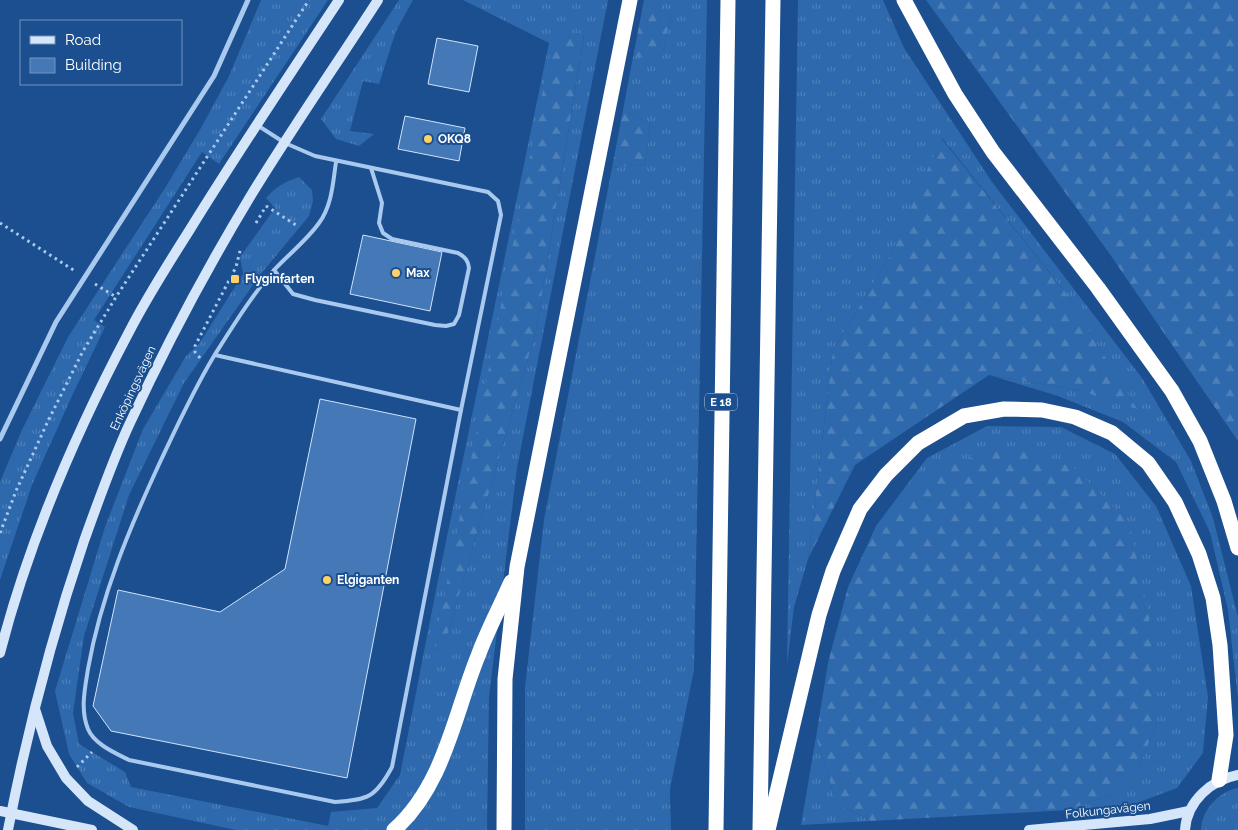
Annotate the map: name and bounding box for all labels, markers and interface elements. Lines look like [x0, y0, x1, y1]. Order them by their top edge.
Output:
legend [20, 20, 182, 85]
text: Road [65, 31, 101, 49]
text: Building [65, 56, 122, 74]
place label: OKQ8 [438, 132, 471, 146]
marker: OKQ8 [422, 133, 434, 145]
place label: Max [406, 266, 430, 280]
marker: Max [390, 267, 402, 279]
place label: Flyginfarten [245, 272, 315, 286]
marker: Flyginfarten [229, 273, 241, 285]
street label: Enköpingsvägen [107, 343, 159, 433]
road number: E 18 [705, 394, 737, 411]
place label: Elgiganten [337, 573, 399, 587]
marker: Elgiganten [321, 574, 333, 586]
street label: Folkungavägen [1065, 799, 1151, 821]

